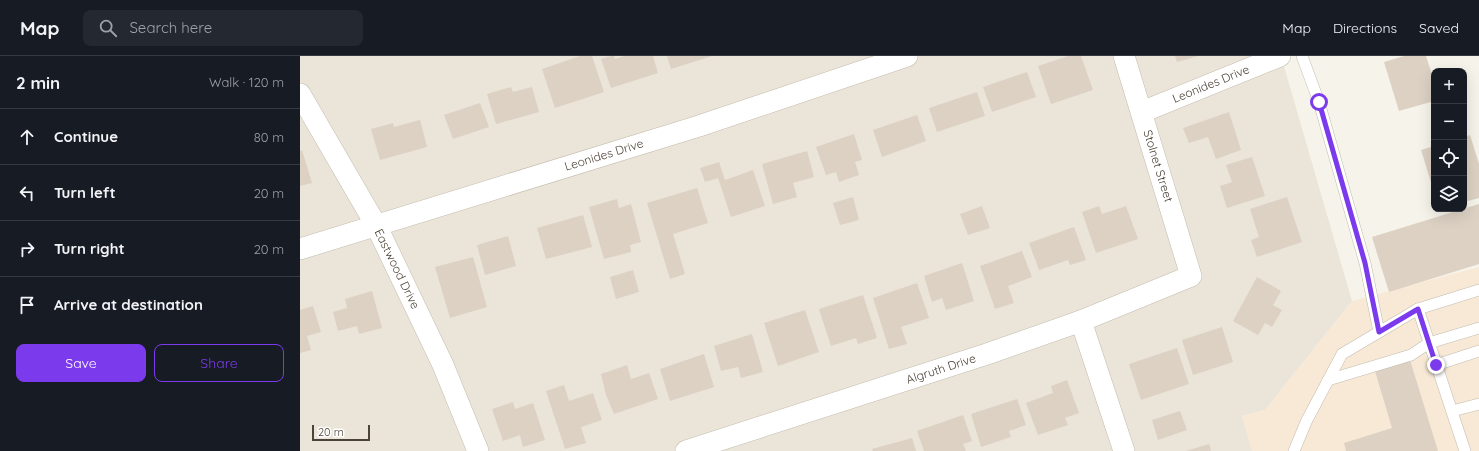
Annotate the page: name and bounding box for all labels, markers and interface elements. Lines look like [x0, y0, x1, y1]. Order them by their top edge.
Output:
search box [83, 10, 363, 46]
text: Map [20, 16, 59, 40]
icon: search [97, 17, 119, 39]
text: Search here [129, 18, 212, 37]
text: Map [1282, 19, 1311, 37]
text: Directions [1333, 19, 1397, 37]
text: Saved [1419, 19, 1459, 37]
street label: Leonides Drive [1170, 61, 1252, 106]
map controls [1431, 68, 1467, 212]
button: + [1431, 68, 1467, 104]
text: 2 min [16, 72, 60, 93]
text: Walk · 120 m [209, 74, 284, 90]
route start [1310, 93, 1328, 111]
button: − [1431, 104, 1467, 140]
icon: ahead [16, 126, 38, 148]
text: Continue [54, 127, 118, 146]
street label: Stolnet Street [1140, 128, 1177, 204]
text: 80 m [254, 129, 284, 145]
street label: Leonides Drive [563, 135, 645, 174]
button: locate [1431, 140, 1467, 176]
button: layers [1431, 176, 1467, 212]
icon: left [16, 182, 38, 204]
text: Turn left [54, 183, 116, 202]
text: 20 m [254, 185, 284, 201]
street label: Eastwood Drive [372, 226, 423, 311]
icon: right [16, 238, 38, 260]
text: Turn right [54, 239, 125, 258]
text: 20 m [254, 241, 284, 257]
icon: arrive [16, 294, 38, 316]
text: Arrive at destination [54, 295, 203, 314]
button: Save [16, 344, 146, 382]
button: Share [154, 344, 284, 382]
street label: Algruth Drive [904, 350, 978, 387]
route end [1427, 356, 1445, 374]
scale bar [312, 423, 370, 442]
text: 20 m [318, 425, 344, 439]

